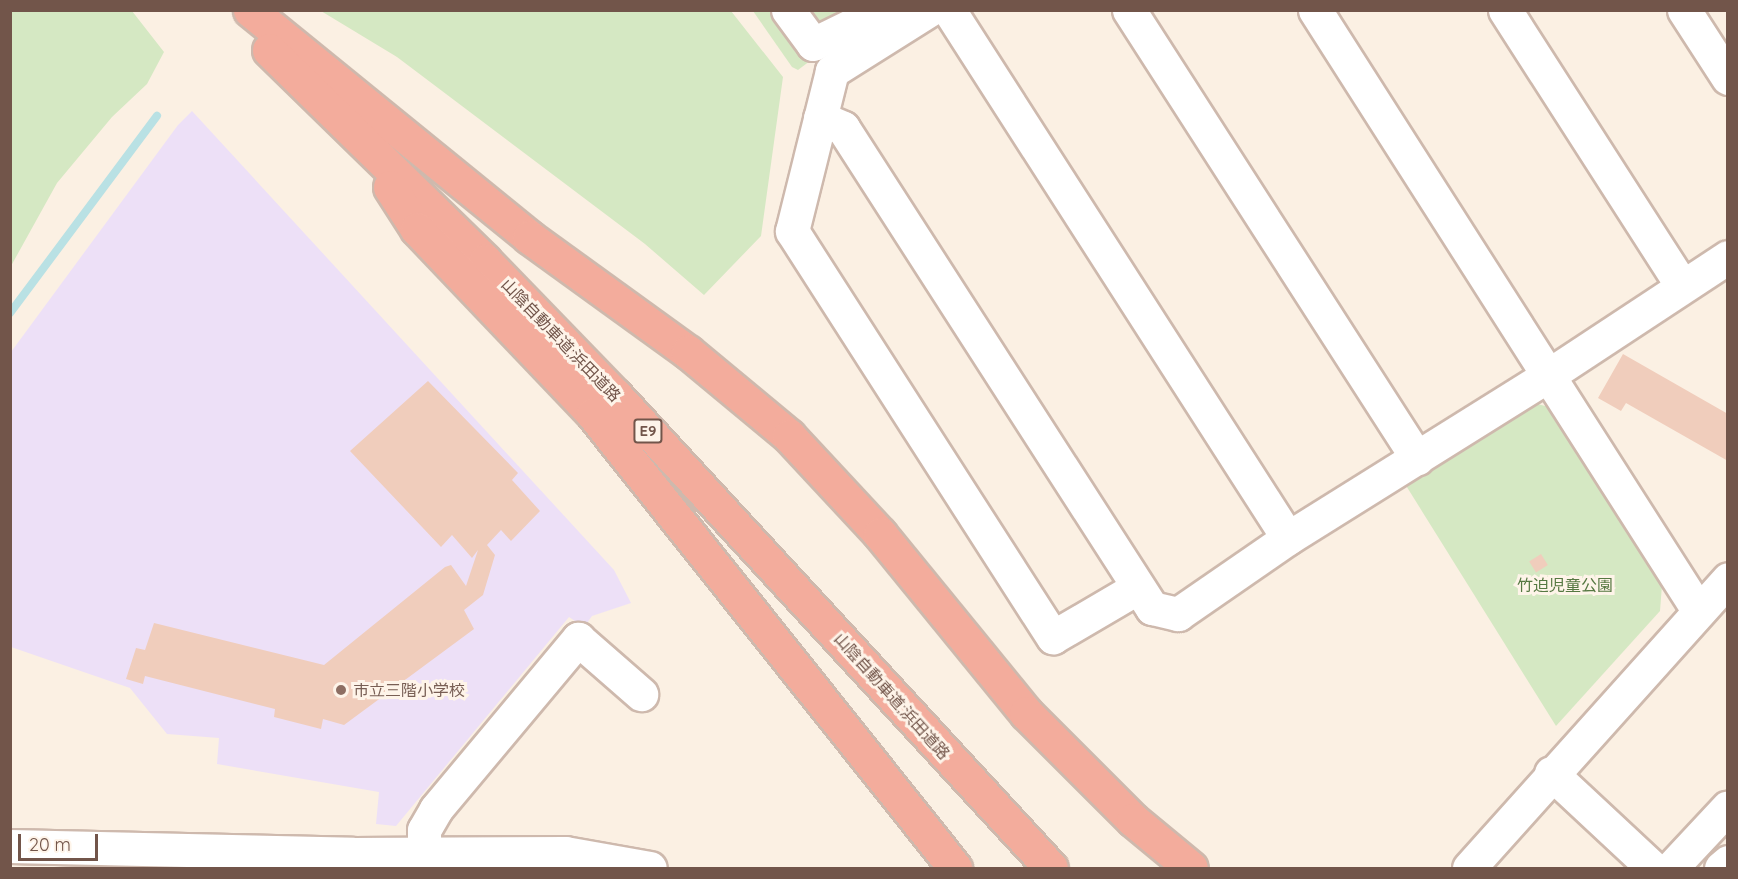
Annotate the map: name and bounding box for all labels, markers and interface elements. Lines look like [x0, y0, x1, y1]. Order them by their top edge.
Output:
street label: 山陰自動車道;浜田道路 [497, 275, 625, 405]
road number: E9 [633, 419, 663, 443]
park label: 竹迫児童公園 [1517, 575, 1613, 595]
street label: 山陰自動車道;浜田道路 [830, 629, 954, 763]
place label: 市立三階小学校 [353, 680, 465, 700]
marker: 市立三階小学校 [334, 683, 348, 697]
scale bar [21, 822, 100, 860]
text: 20 m [29, 833, 71, 856]

